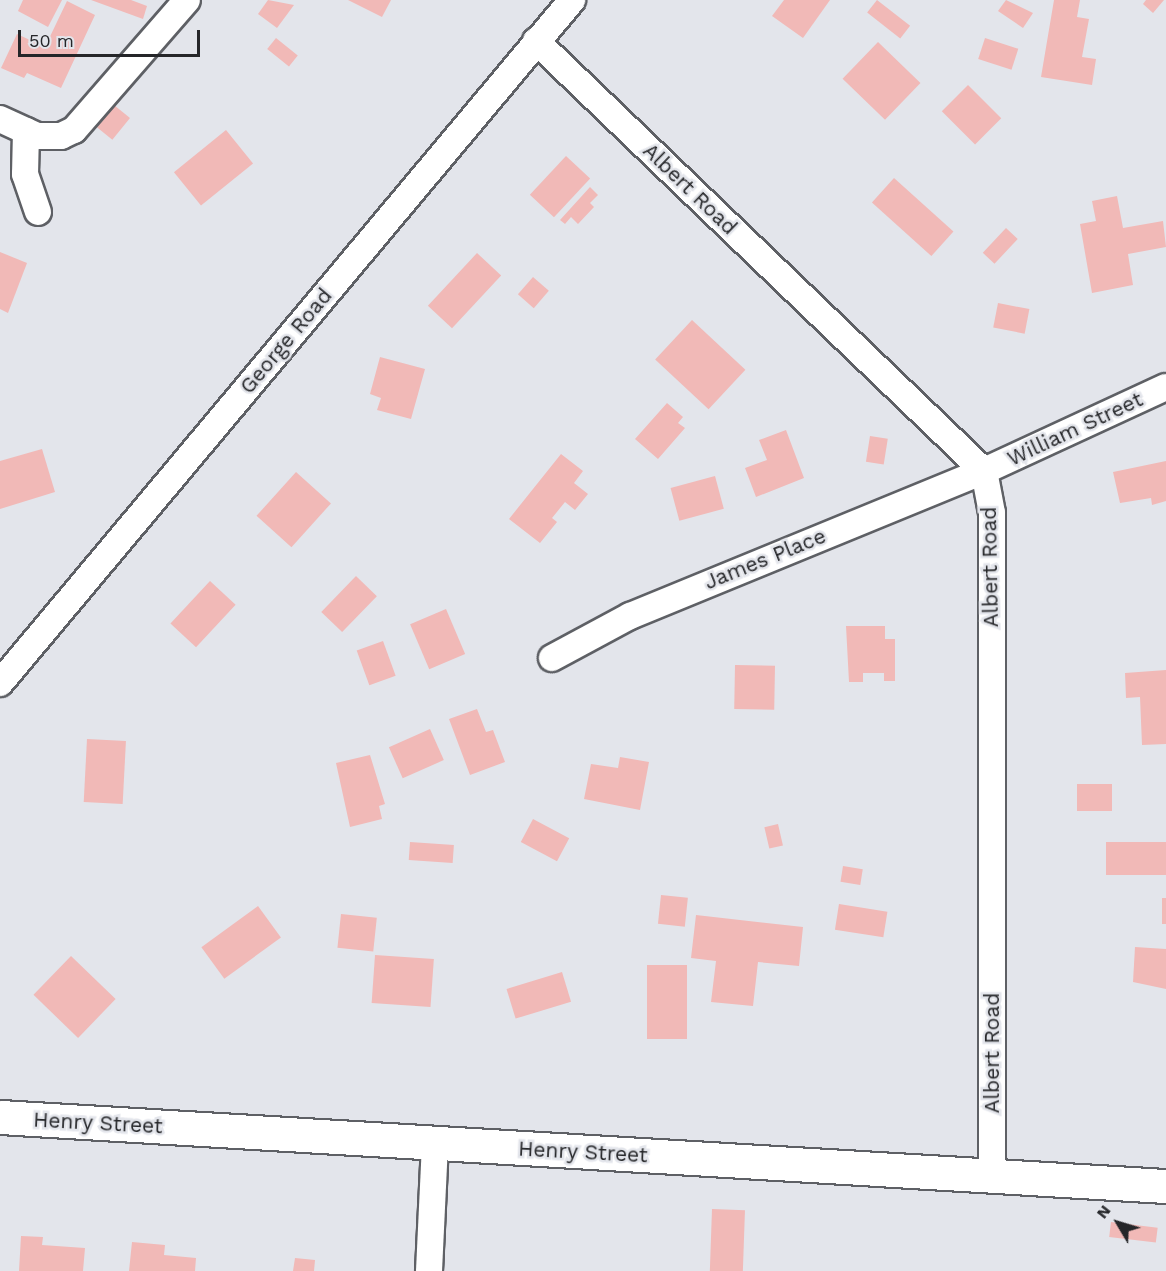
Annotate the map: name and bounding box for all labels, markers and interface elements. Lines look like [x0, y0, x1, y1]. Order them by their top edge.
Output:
scale bar [21, 18, 202, 56]
text: 50 m [29, 30, 74, 51]
street label: Albert Road [638, 138, 742, 240]
street label: George Road [235, 283, 337, 399]
street label: William Street [1003, 387, 1147, 471]
street label: Albert Road [976, 506, 1004, 628]
street label: James Place [701, 523, 829, 595]
street label: Albert Road [979, 993, 1005, 1113]
street label: Henry Street [32, 1107, 164, 1139]
street label: Henry Street [517, 1136, 649, 1168]
north arrow [1088, 1193, 1148, 1253]
text: N [1092, 1201, 1115, 1222]

